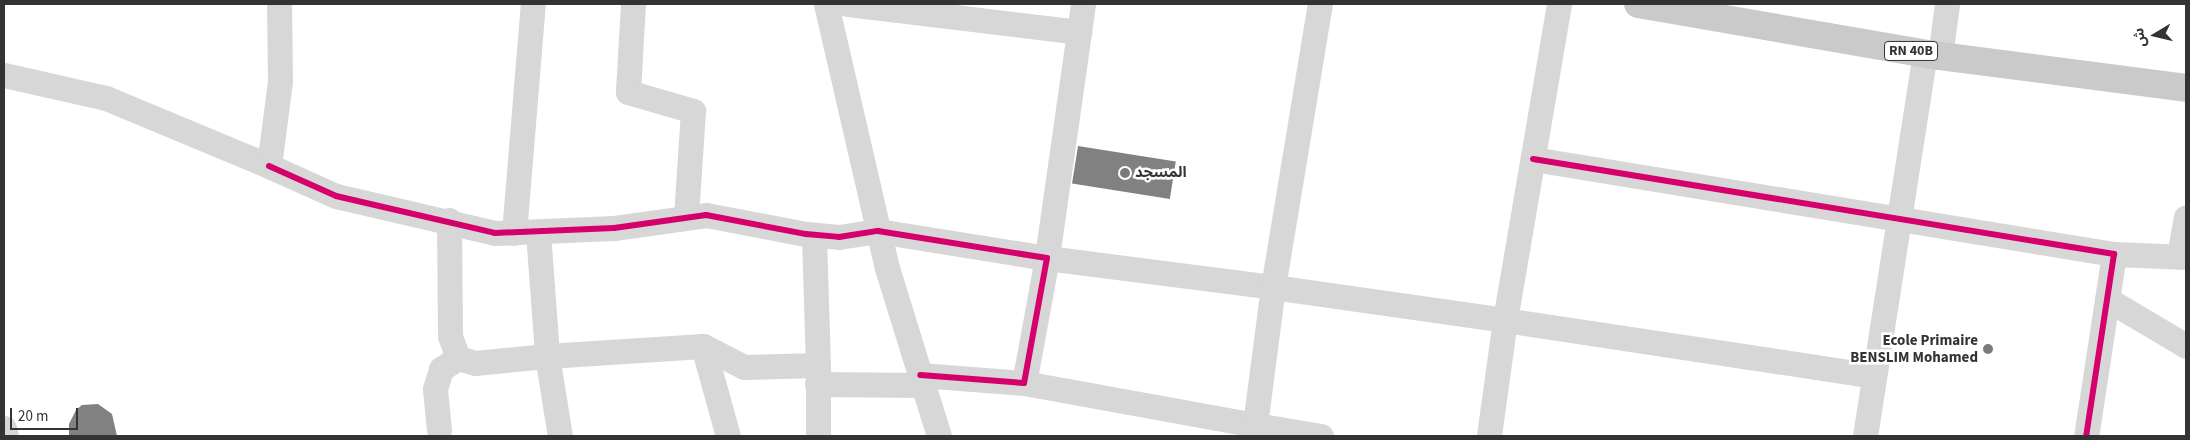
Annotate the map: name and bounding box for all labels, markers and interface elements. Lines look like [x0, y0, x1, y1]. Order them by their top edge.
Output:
north arrow [2130, 10, 2180, 60]
text: ش [2129, 26, 2152, 48]
road number: RN 40B [1884, 40, 1938, 62]
place label: المسجد [1135, 164, 1187, 182]
marker: المسجد [1119, 167, 1131, 179]
place label: Ecole Primaire BENSLIM Mohamed [1850, 331, 1978, 366]
marker: Ecole Primaire BENSLIM Mohamed [1982, 343, 1994, 355]
scale bar [12, 398, 80, 430]
text: 20 m [18, 406, 48, 427]

